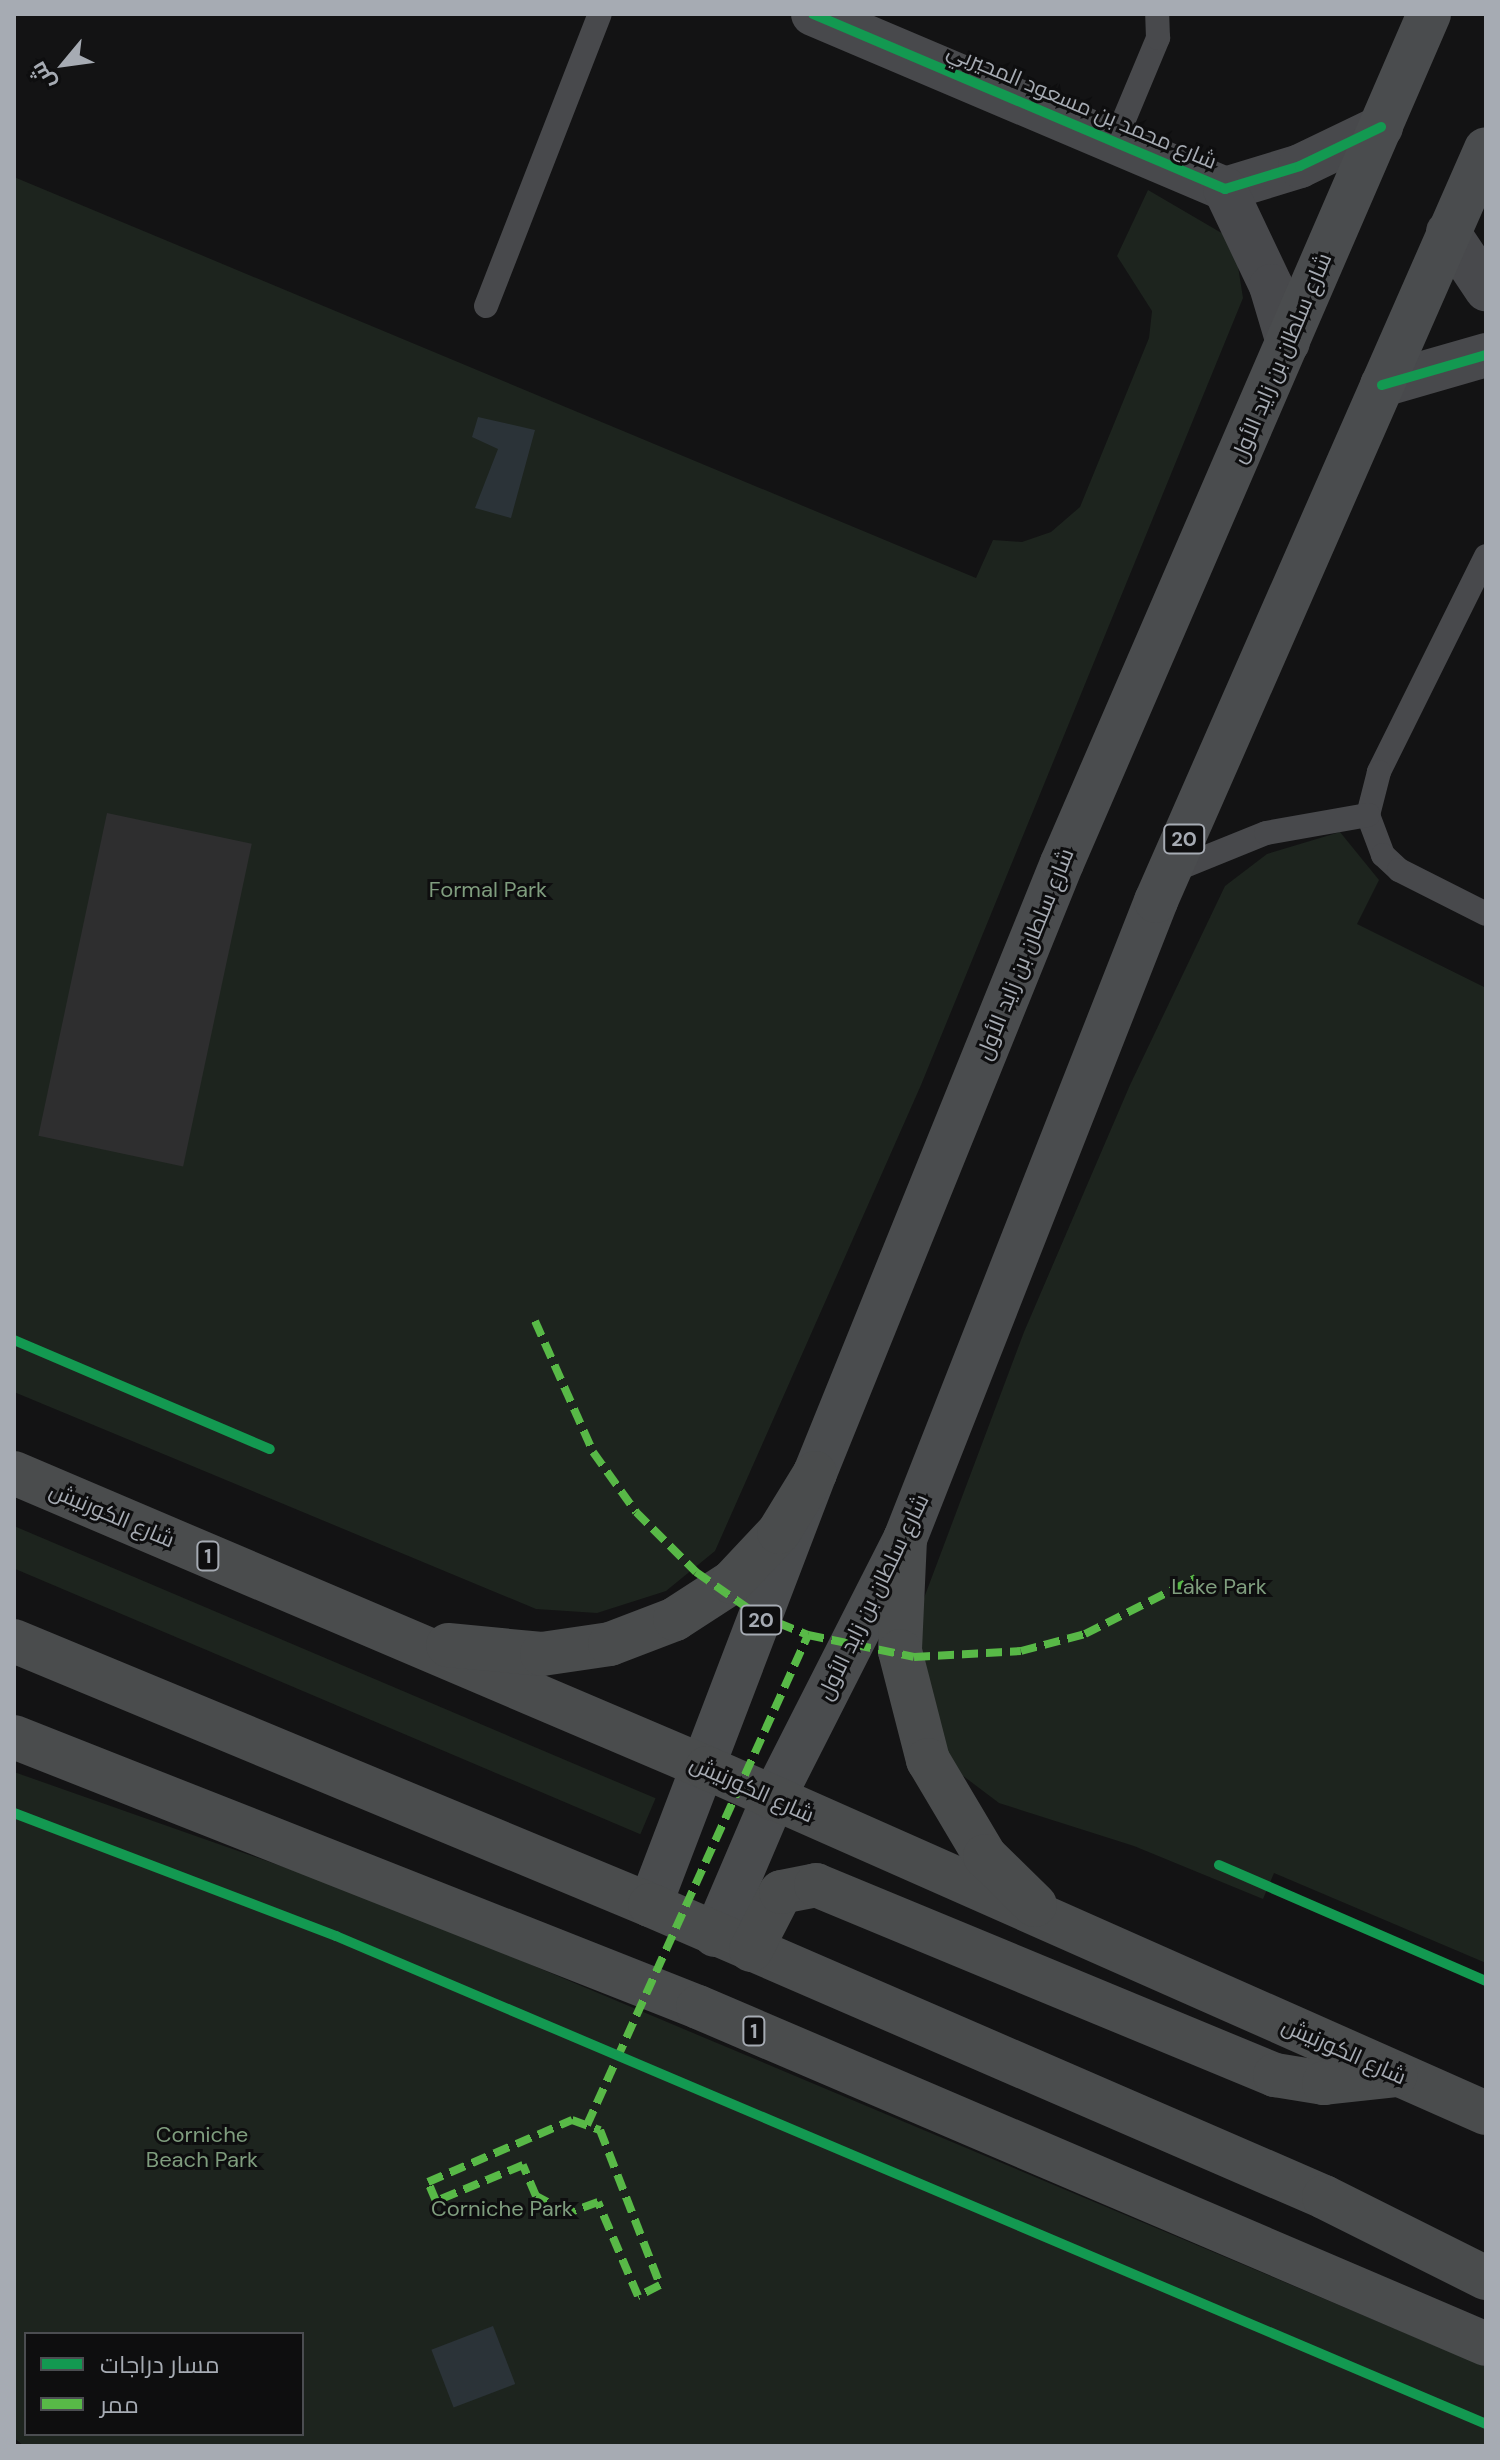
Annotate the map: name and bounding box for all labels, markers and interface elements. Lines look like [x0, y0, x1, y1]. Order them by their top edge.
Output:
north arrow [24, 24, 104, 104]
street label: شارع محمد بن مسعود المحيربي [943, 37, 1221, 175]
text: ش [23, 57, 62, 95]
street label: شارع سلطان بن زايد الأول [1225, 249, 1337, 467]
road number: 20 [1162, 823, 1206, 855]
street label: شارع سلطان بن زايد الأول [970, 844, 1080, 1064]
park label: Formal Park [429, 877, 547, 903]
street label: شارع الكورنيش [46, 1477, 178, 1553]
street label: شارع سلطان بن زايد الأول [812, 1490, 934, 1704]
road number: 1 [196, 1540, 220, 1572]
park label: Lake Park [1171, 1574, 1267, 1600]
road number: 20 [739, 1604, 783, 1636]
street label: شارع الكورنيش [686, 1750, 818, 1828]
street label: شارع الكورنيش [1278, 2012, 1410, 2090]
road number: 1 [742, 2015, 766, 2047]
park label: Corniche Beach Park [146, 2121, 258, 2172]
park label: Corniche Park [431, 2196, 573, 2222]
legend [24, 2332, 304, 2436]
text: مسار دراجات [100, 2349, 220, 2380]
text: ممر [100, 2389, 139, 2420]

